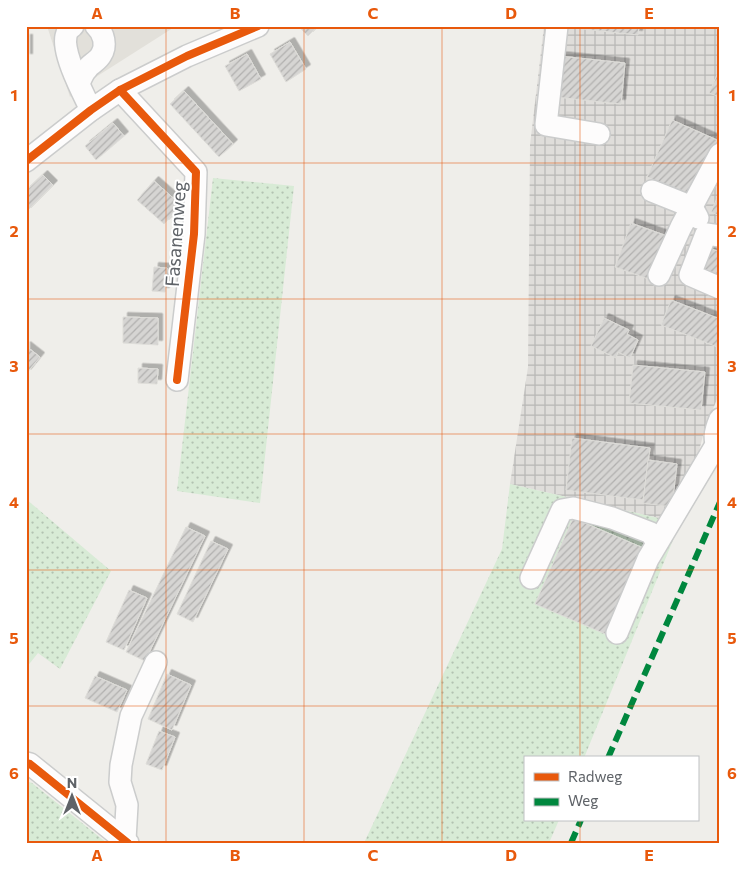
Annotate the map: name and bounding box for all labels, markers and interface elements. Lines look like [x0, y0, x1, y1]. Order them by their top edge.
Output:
text: A [91, 3, 103, 22]
text: B [230, 3, 241, 22]
text: C [368, 3, 379, 22]
text: D [505, 3, 517, 22]
text: E [644, 3, 654, 22]
text: 1 [10, 85, 18, 104]
text: 1 [728, 85, 736, 104]
street label: Fasanenweg [160, 180, 190, 288]
text: 2 [9, 221, 19, 240]
text: 2 [727, 221, 737, 240]
text: 3 [9, 356, 19, 375]
text: 3 [727, 356, 737, 375]
text: 4 [9, 492, 19, 511]
text: 4 [727, 492, 737, 511]
text: 5 [9, 628, 19, 647]
text: 5 [727, 628, 737, 647]
legend [524, 756, 698, 822]
text: 6 [9, 763, 19, 782]
text: 6 [727, 763, 737, 782]
text: Radweg [568, 767, 622, 785]
north arrow [48, 772, 98, 822]
text: N [67, 774, 77, 791]
text: Weg [568, 791, 598, 809]
text: A [91, 845, 103, 864]
text: B [230, 845, 241, 864]
text: C [368, 845, 379, 864]
text: D [505, 845, 517, 864]
text: E [644, 845, 654, 864]

